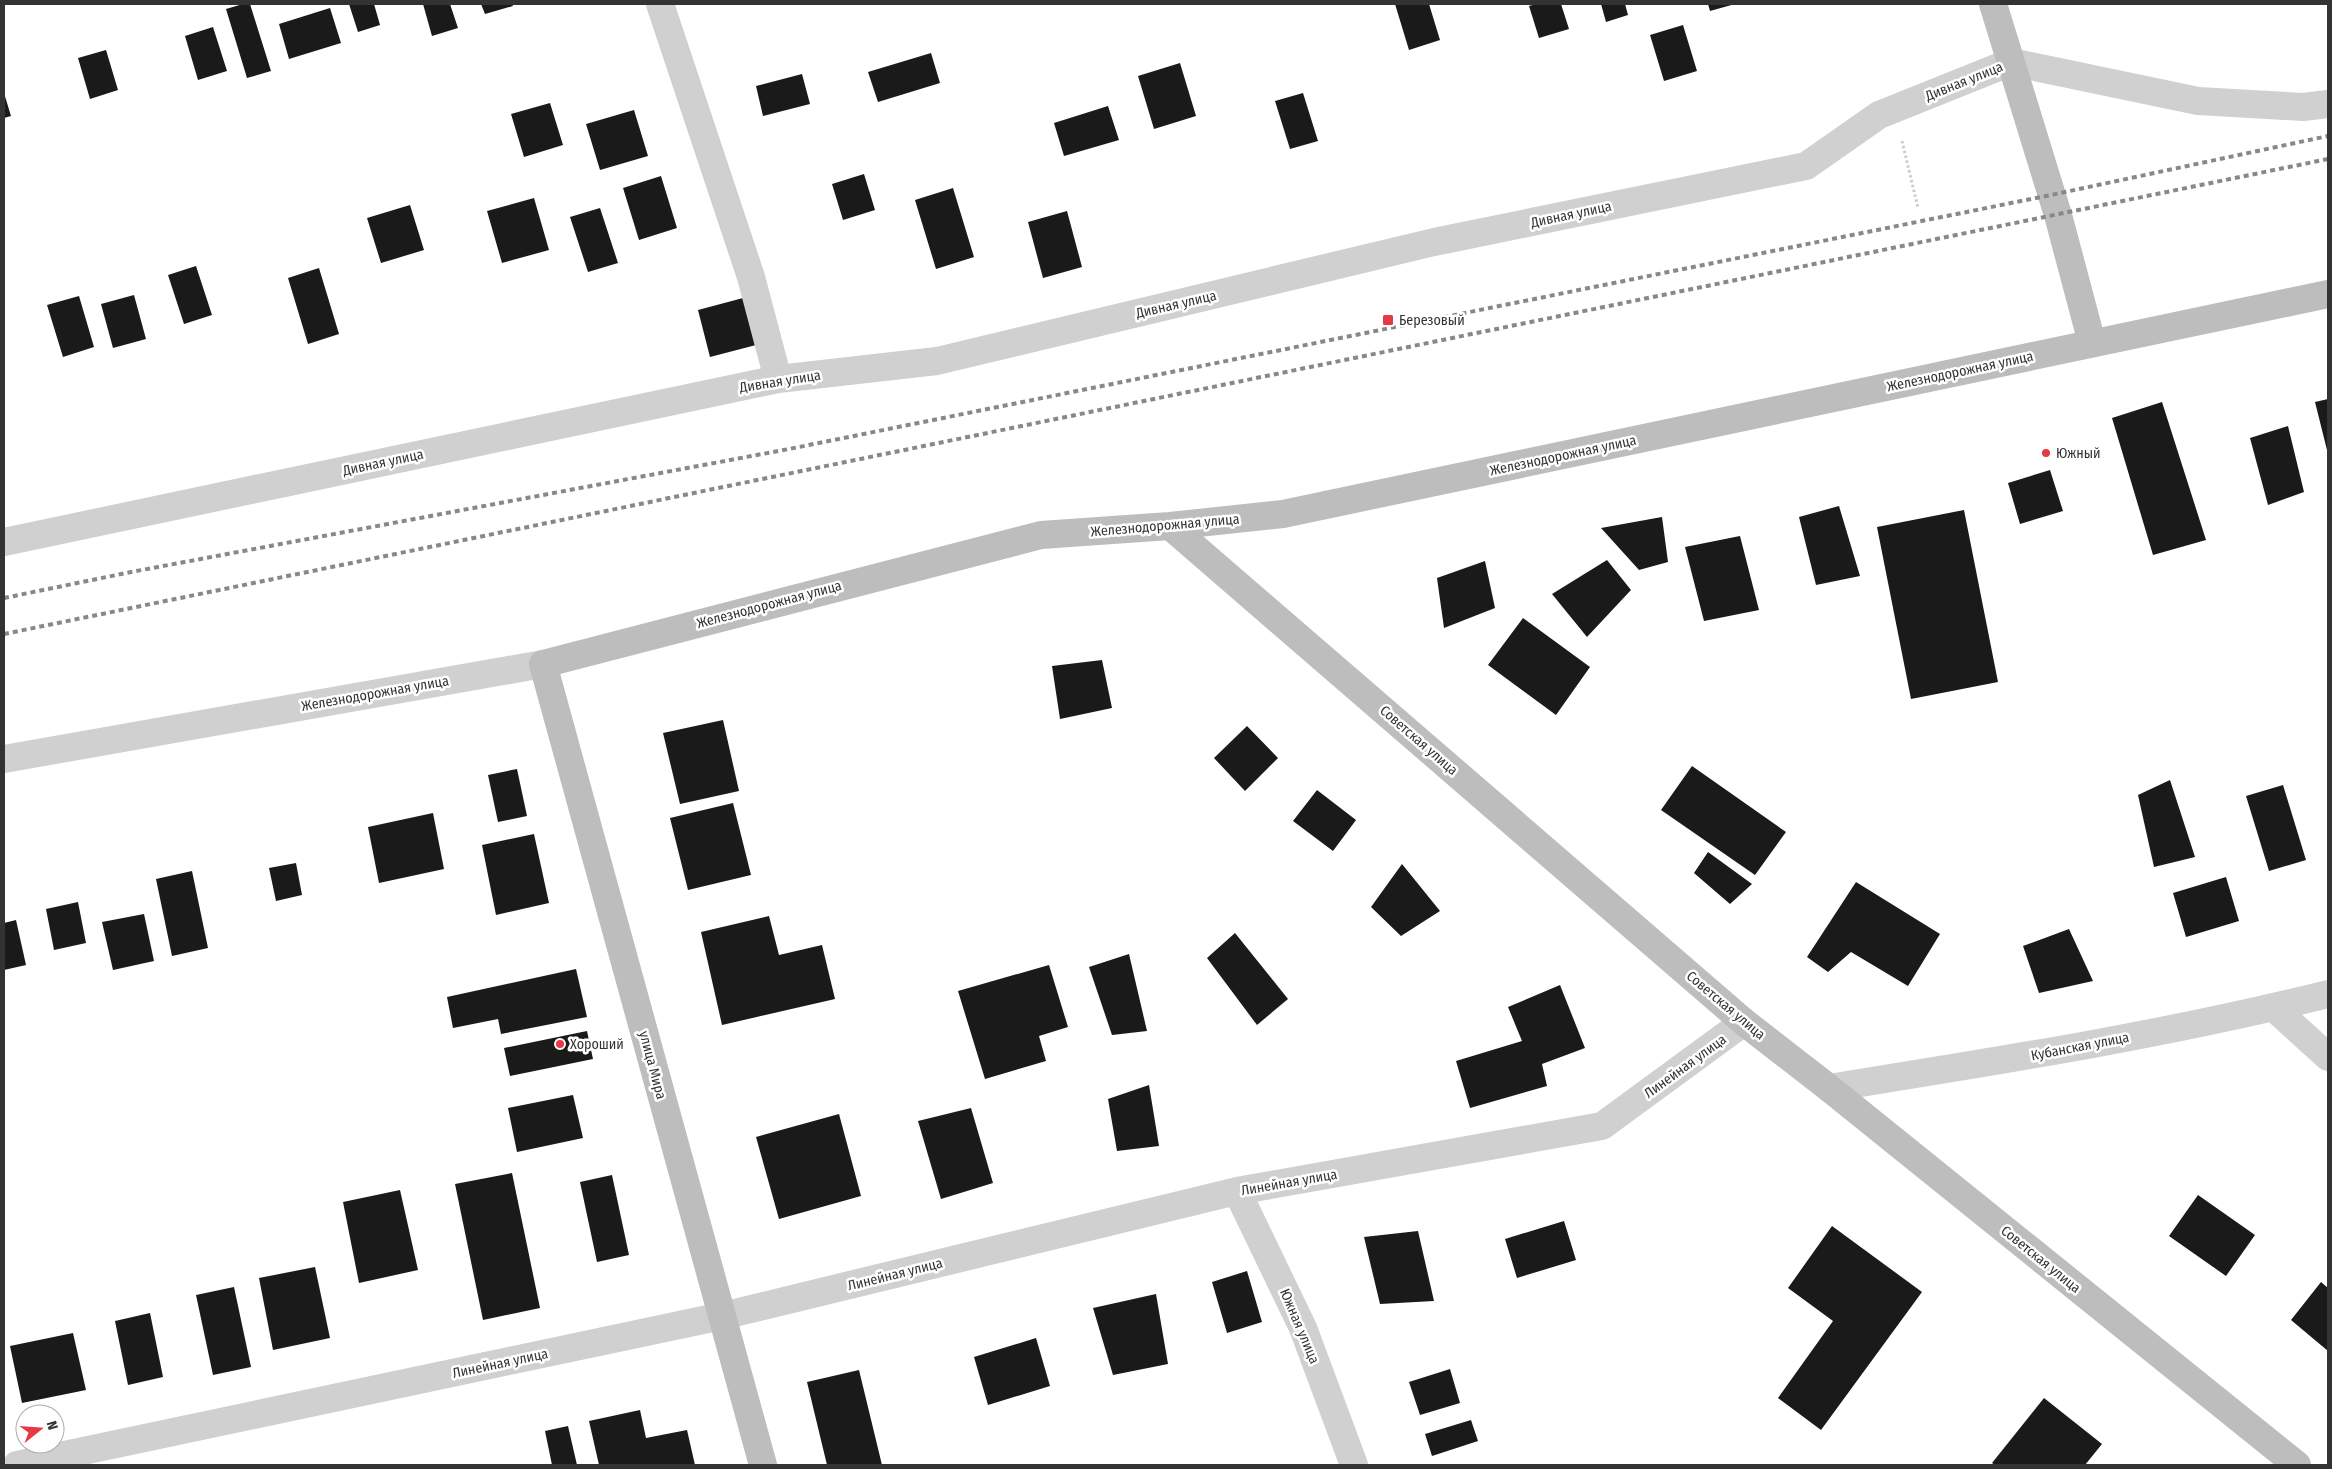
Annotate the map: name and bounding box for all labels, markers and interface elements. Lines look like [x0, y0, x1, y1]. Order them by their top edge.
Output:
street label: Дивная улица [1922, 58, 2005, 105]
street label: Дивная улица [1528, 198, 1613, 232]
street label: Дивная улица [1133, 287, 1218, 322]
place label: Березовый [1399, 312, 1465, 329]
marker: Березовый [1381, 313, 1395, 327]
street label: Железнодорожная улица [1885, 348, 2035, 395]
street label: Дивная улица [737, 367, 822, 396]
street label: Железнодорожная улица [1488, 432, 1638, 479]
place label: Южный [2056, 445, 2101, 462]
street label: Дивная улица [340, 446, 425, 480]
marker: Южный [2040, 447, 2052, 459]
street label: Железнодорожная улица [1090, 511, 1240, 540]
street label: Железнодорожная улица [695, 577, 844, 632]
street label: Железнодорожная улица [300, 672, 450, 715]
street label: Советская улица [1376, 702, 1461, 779]
street label: Советская улица [1683, 967, 1769, 1043]
street label: улица Мира [635, 1029, 670, 1101]
street label: Кубанская улица [2030, 1029, 2131, 1064]
street label: Линейная улица [1641, 1031, 1730, 1102]
place label: Хороший [570, 1036, 624, 1053]
marker: Хороший [554, 1038, 566, 1050]
street label: Линейная улица [1240, 1166, 1339, 1199]
street label: Советская улица [1997, 1222, 2084, 1297]
street label: Линейная улица [846, 1254, 944, 1294]
street label: Южная улица [1276, 1286, 1323, 1366]
street label: Линейная улица [451, 1345, 550, 1382]
north arrow [15, 1404, 65, 1454]
text: N [43, 1419, 61, 1432]

